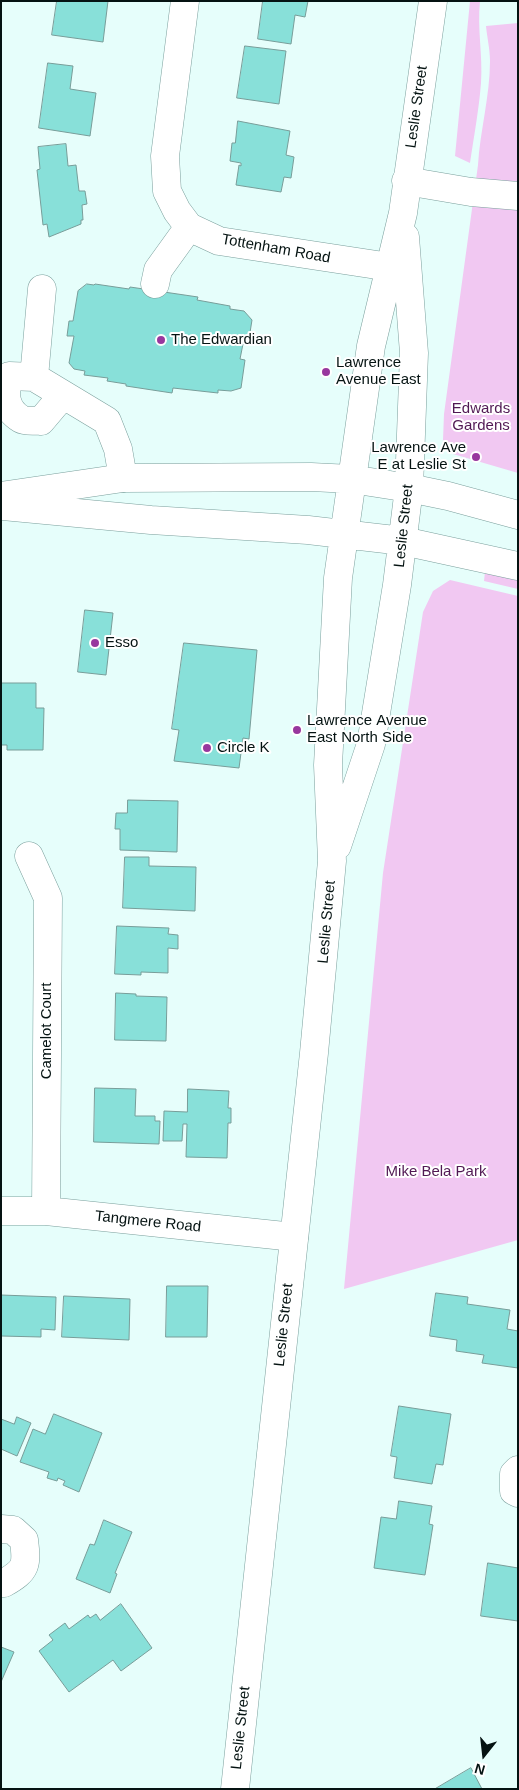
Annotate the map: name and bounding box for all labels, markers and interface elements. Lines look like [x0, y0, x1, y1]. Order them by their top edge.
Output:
street label: Leslie Street [402, 64, 432, 150]
street label: Tottenham Road [220, 231, 332, 267]
place label: The Edwardian [171, 331, 272, 349]
marker: The Edwardian [155, 334, 167, 346]
place label: Lawrence Avenue East [336, 354, 421, 389]
marker: Lawrence Avenue East [320, 366, 332, 378]
park label: Edwards Gardens [452, 400, 510, 435]
place label: Lawrence Ave E at Leslie St [371, 439, 466, 474]
marker: Lawrence Ave E at Leslie St [470, 451, 482, 463]
street label: Leslie Street [391, 484, 417, 568]
place label: Esso [105, 634, 138, 652]
marker: Esso [89, 637, 101, 649]
place label: Lawrence Avenue East North Side [307, 712, 427, 747]
marker: Lawrence Avenue East North Side [291, 724, 303, 736]
place label: Circle K [217, 739, 270, 757]
marker: Circle K [201, 742, 213, 754]
street label: Leslie Street [314, 880, 340, 964]
street label: Camelot Court [38, 983, 56, 1079]
park label: Mike Bela Park [386, 1163, 486, 1181]
street label: Tangmere Road [94, 1207, 202, 1237]
street label: Leslie Street [271, 1283, 297, 1367]
street label: Leslie Street [228, 1686, 254, 1770]
north arrow [459, 1730, 509, 1780]
text: N [473, 1760, 487, 1779]

